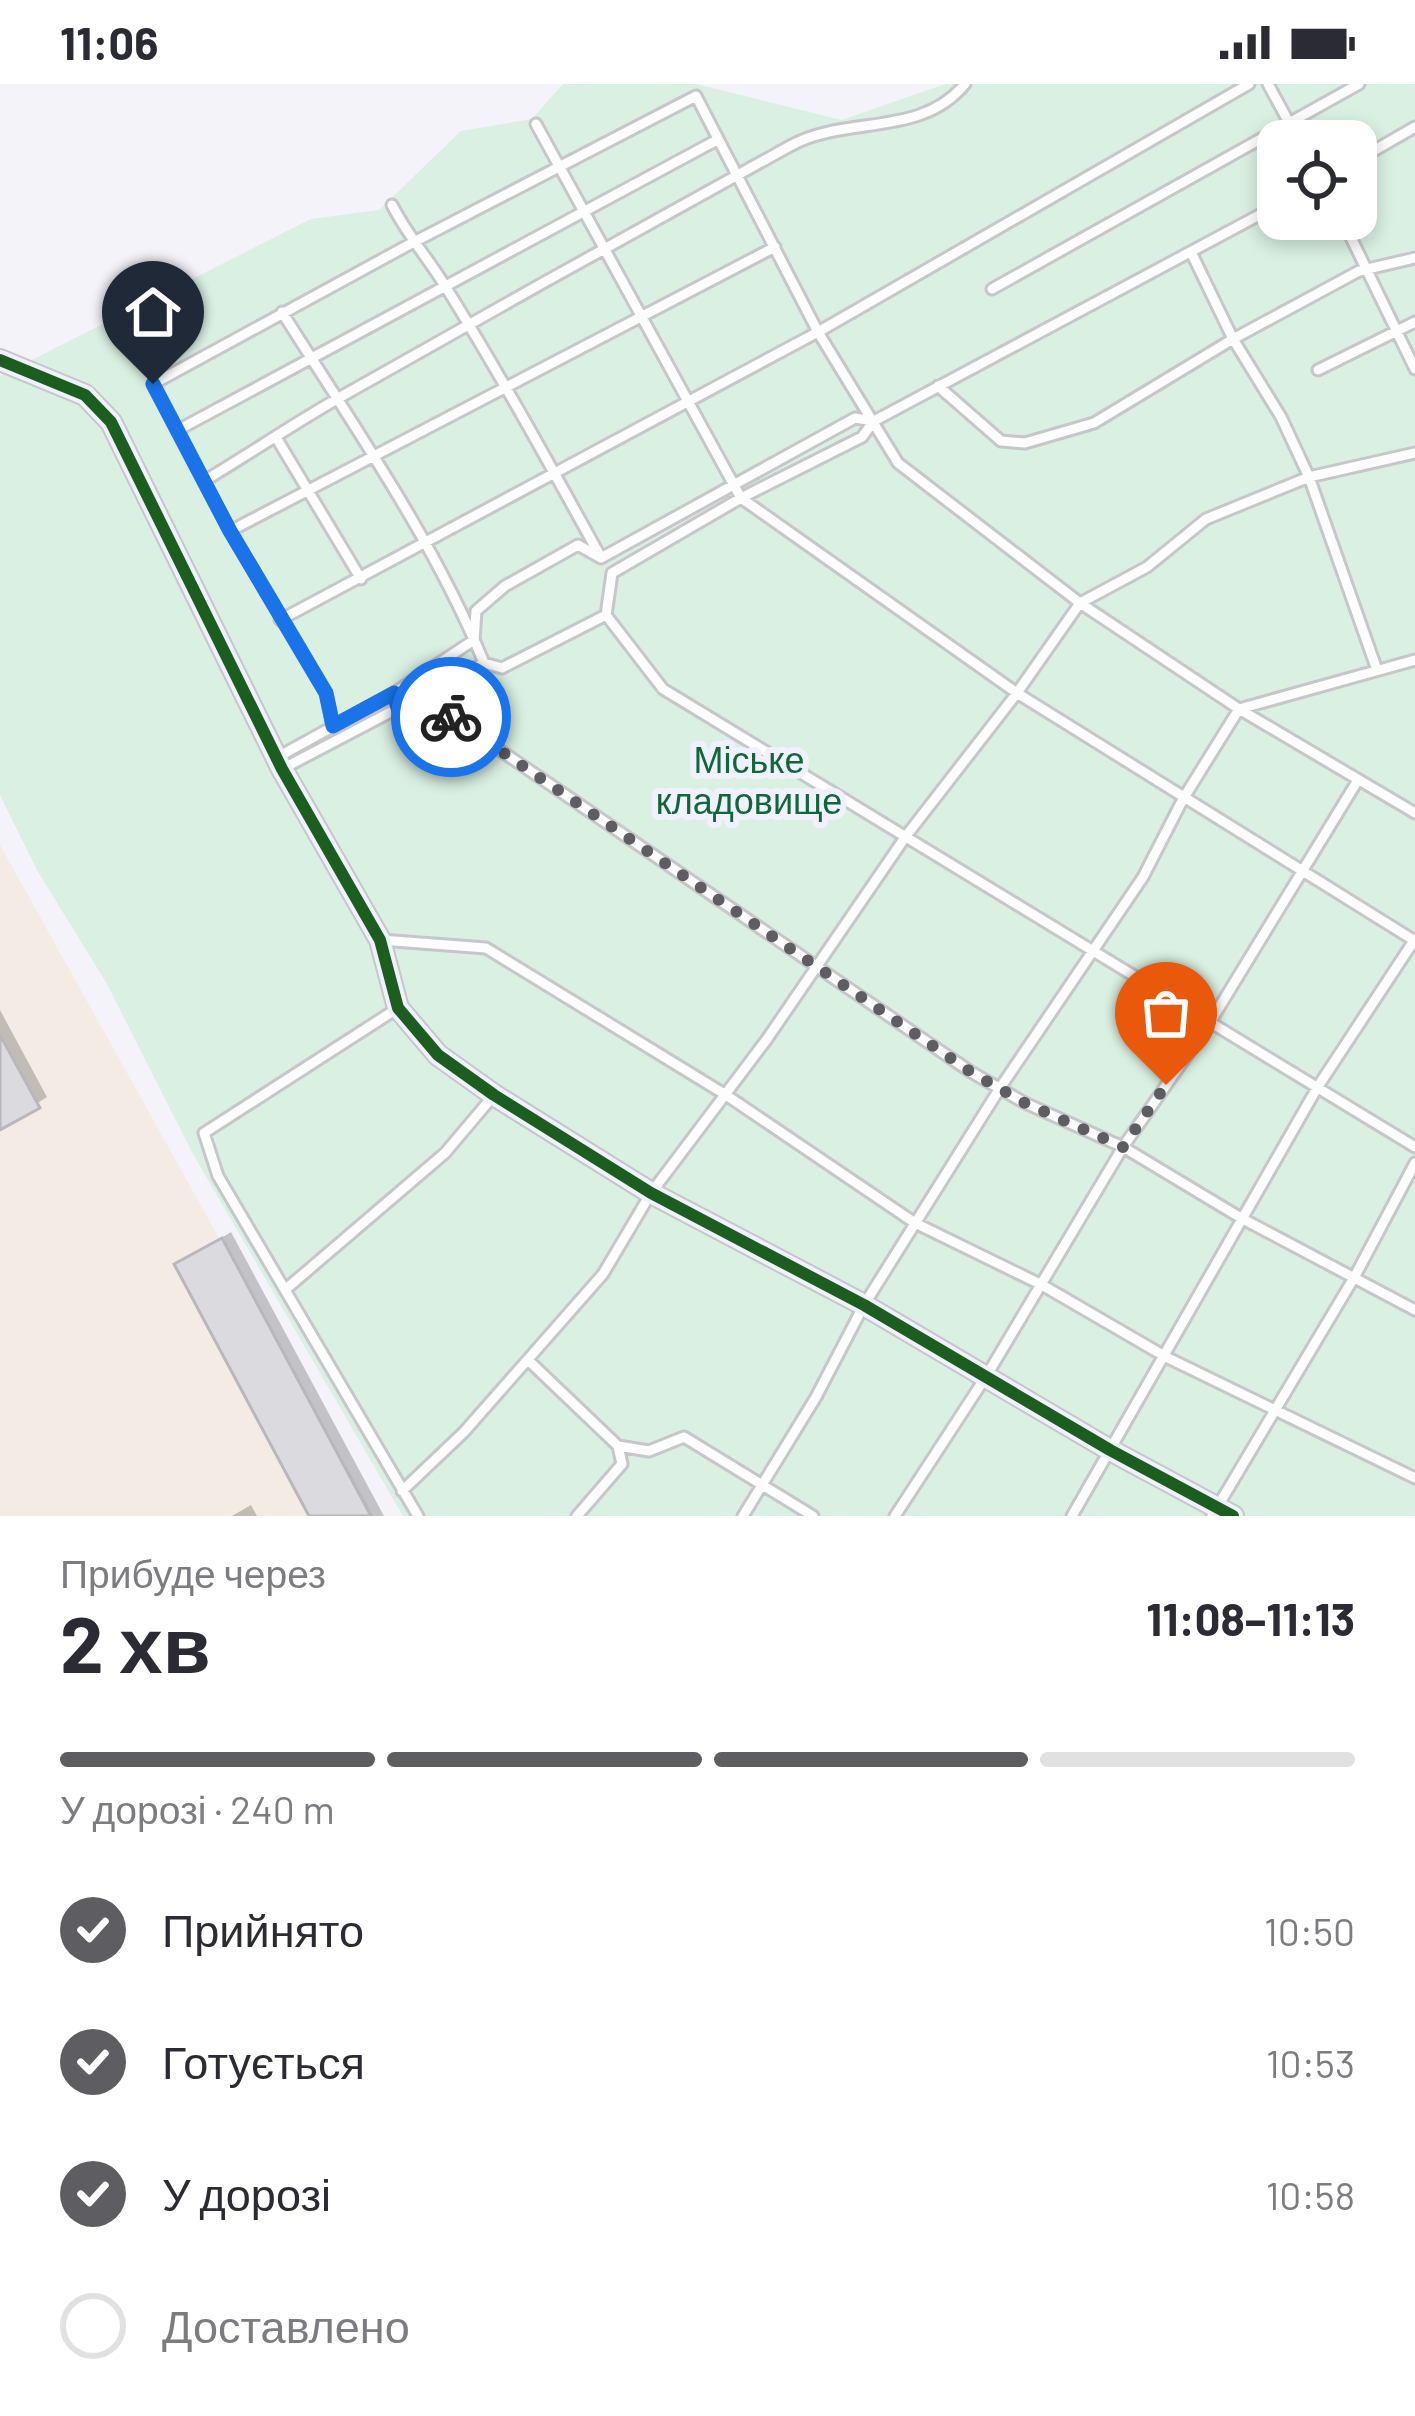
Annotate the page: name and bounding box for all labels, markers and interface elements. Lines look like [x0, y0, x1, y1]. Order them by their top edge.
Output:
text: 11:06 [60, 15, 158, 69]
map controls [1257, 120, 1377, 240]
button: locate [1257, 120, 1377, 240]
pin [102, 261, 204, 384]
icon: home [120, 279, 186, 345]
courier [391, 657, 511, 777]
icon: bike [418, 684, 484, 750]
park label: Міське кладовище [656, 737, 842, 822]
pin [1115, 962, 1217, 1085]
icon: bag [1133, 980, 1199, 1046]
text: Прибуде через [60, 1549, 326, 1596]
text: 11:08–11:13 [1146, 1591, 1355, 1645]
text: 2 хв [60, 1595, 211, 1689]
text: У дорозі · 240 m [60, 1785, 335, 1832]
icon: check [60, 1897, 126, 1963]
text: Прийнято [162, 1902, 364, 1956]
text: 10:50 [1264, 1907, 1355, 1954]
icon: check [60, 2029, 126, 2095]
text: Готується [162, 2034, 365, 2088]
text: 10:53 [1266, 2039, 1355, 2086]
icon: check [60, 2161, 126, 2227]
text: У дорозі [162, 2166, 331, 2220]
text: 10:58 [1266, 2171, 1355, 2218]
text: Доставлено [162, 2298, 410, 2352]

